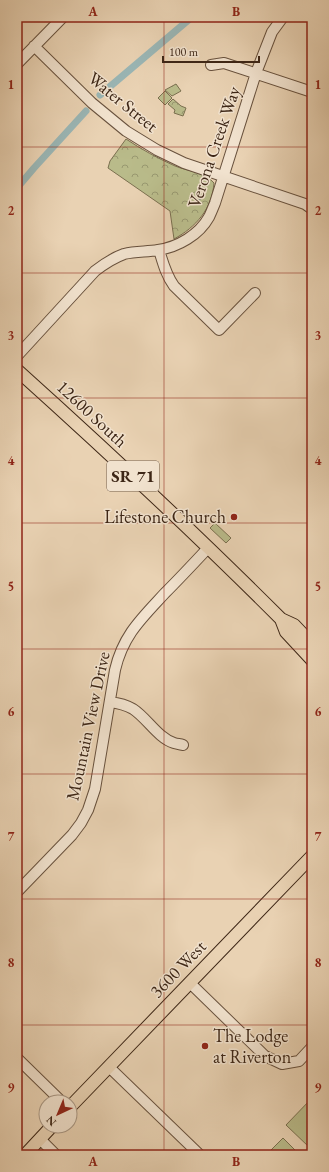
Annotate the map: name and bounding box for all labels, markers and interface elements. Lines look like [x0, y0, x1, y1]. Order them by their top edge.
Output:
text: A [87, 3, 98, 20]
text: B [232, 3, 240, 20]
scale bar [163, 38, 259, 64]
text: 100 m [169, 44, 199, 60]
street label: Water Street [84, 66, 163, 137]
text: 1 [8, 76, 15, 93]
text: 1 [315, 76, 322, 93]
street label: Verona Creek Way [182, 83, 245, 211]
text: 2 [8, 202, 15, 219]
text: 2 [315, 202, 322, 219]
text: 3 [8, 327, 15, 344]
text: 3 [315, 327, 322, 344]
street label: 12600 South [52, 375, 133, 452]
text: 4 [8, 452, 15, 469]
text: 4 [315, 452, 322, 469]
road number: SR 71 [107, 461, 159, 491]
place label: Lifestone Church [104, 505, 226, 528]
marker: Lifestone Church [229, 512, 239, 522]
text: 5 [8, 578, 14, 595]
text: 5 [315, 578, 321, 595]
street label: Mountain View Drive [60, 649, 115, 802]
text: 6 [8, 703, 15, 720]
text: 6 [315, 703, 322, 720]
text: 7 [8, 828, 15, 845]
text: 7 [315, 828, 322, 845]
street label: 3600 West [145, 935, 211, 1002]
text: 8 [8, 954, 15, 971]
text: 8 [315, 954, 322, 971]
place label: The Lodge at Riverton [213, 1024, 292, 1068]
marker: The Lodge at Riverton [200, 1041, 210, 1051]
text: 9 [8, 1079, 15, 1096]
text: 9 [315, 1079, 322, 1096]
north arrow [38, 1094, 78, 1134]
text: N [43, 1113, 59, 1129]
text: A [87, 1153, 98, 1170]
text: B [232, 1153, 240, 1170]

